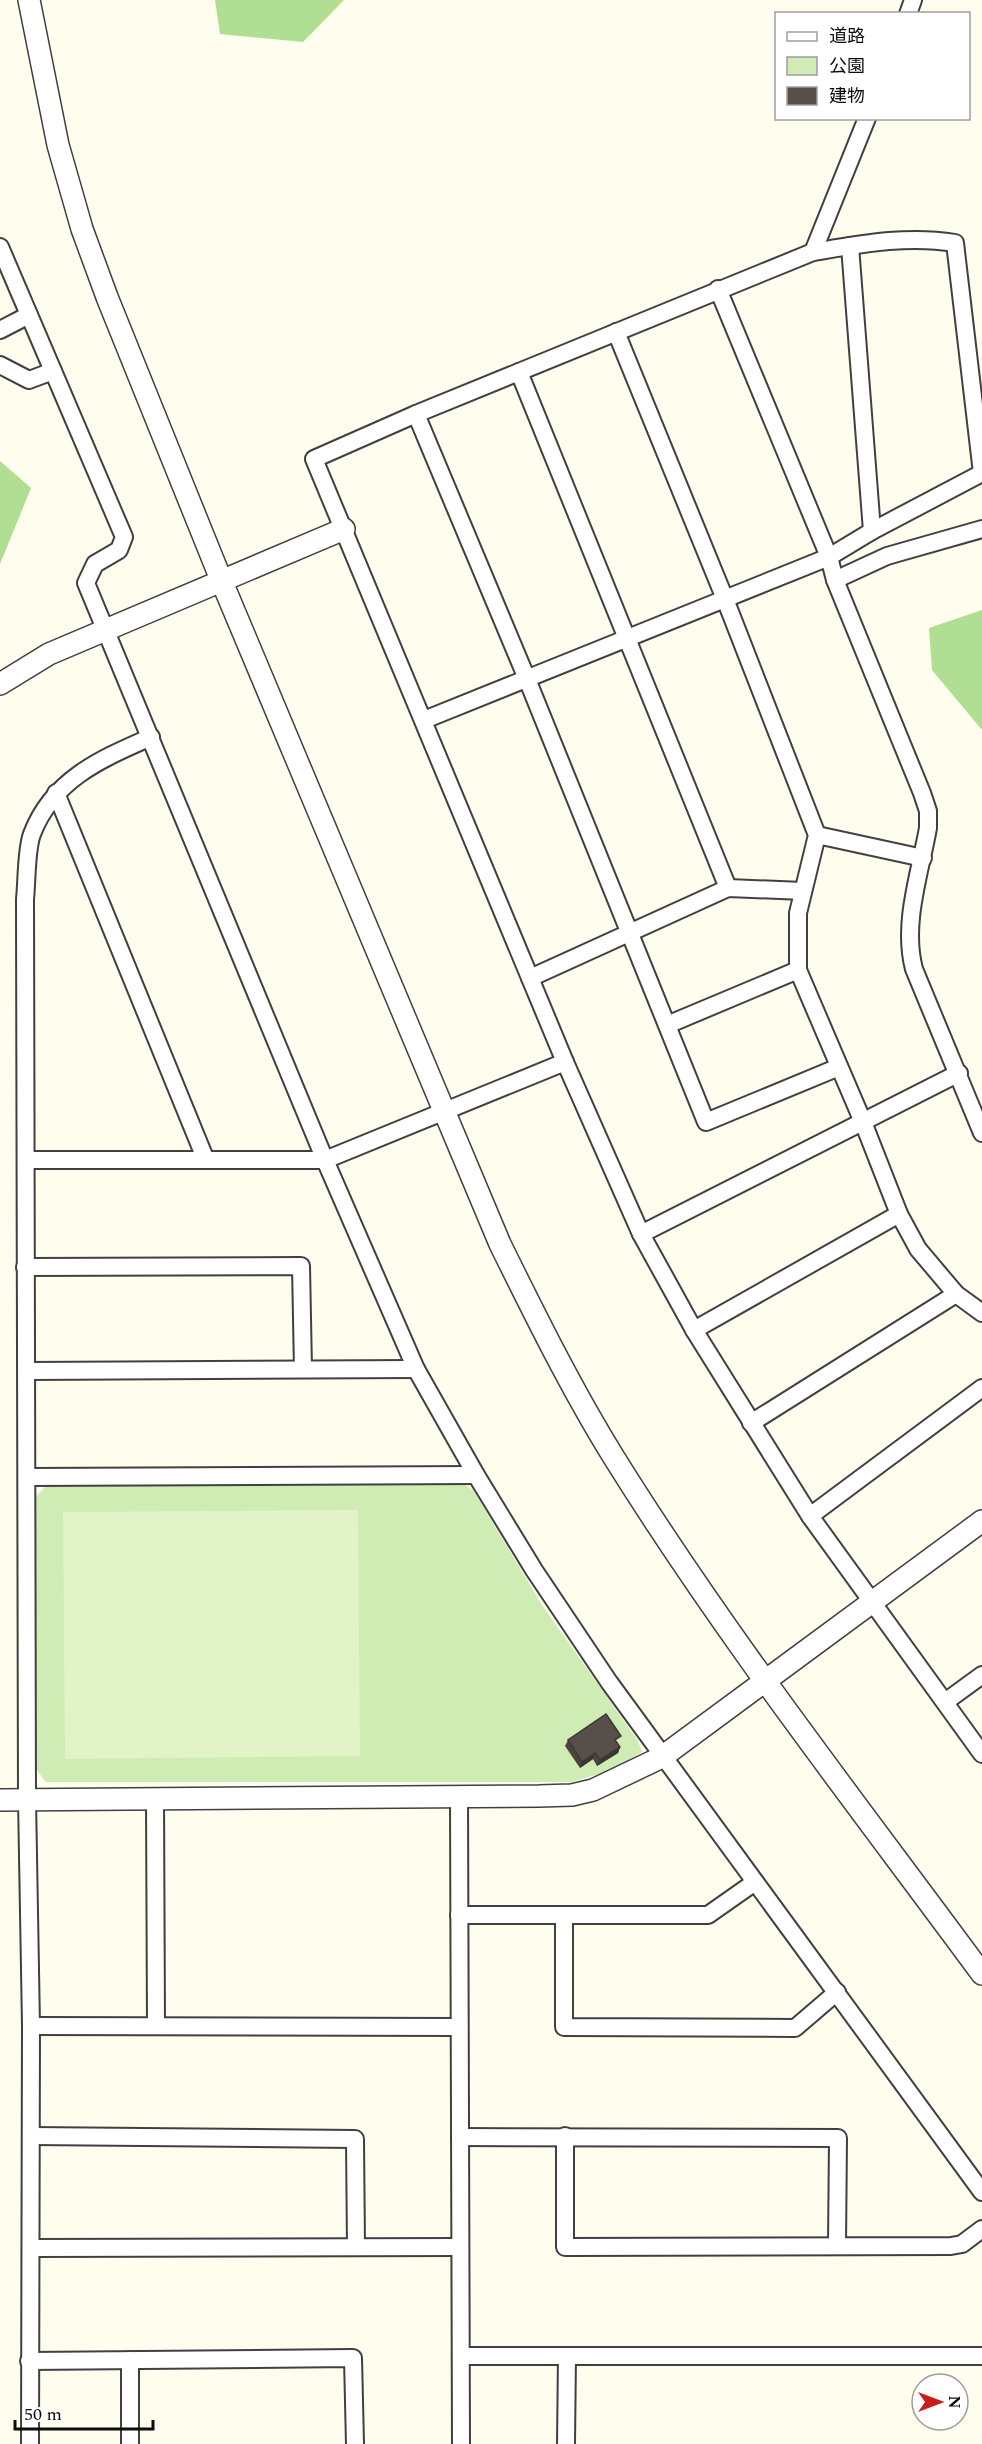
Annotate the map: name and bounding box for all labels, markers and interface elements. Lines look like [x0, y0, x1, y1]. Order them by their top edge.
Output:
legend [775, 12, 970, 120]
text: 道路 [829, 23, 865, 50]
text: 公園 [829, 53, 865, 80]
text: 建物 [829, 83, 865, 110]
north arrow [910, 2372, 970, 2432]
scale bar [15, 2393, 153, 2431]
text: N [942, 2395, 966, 2409]
text: 50 m [24, 2401, 62, 2428]

